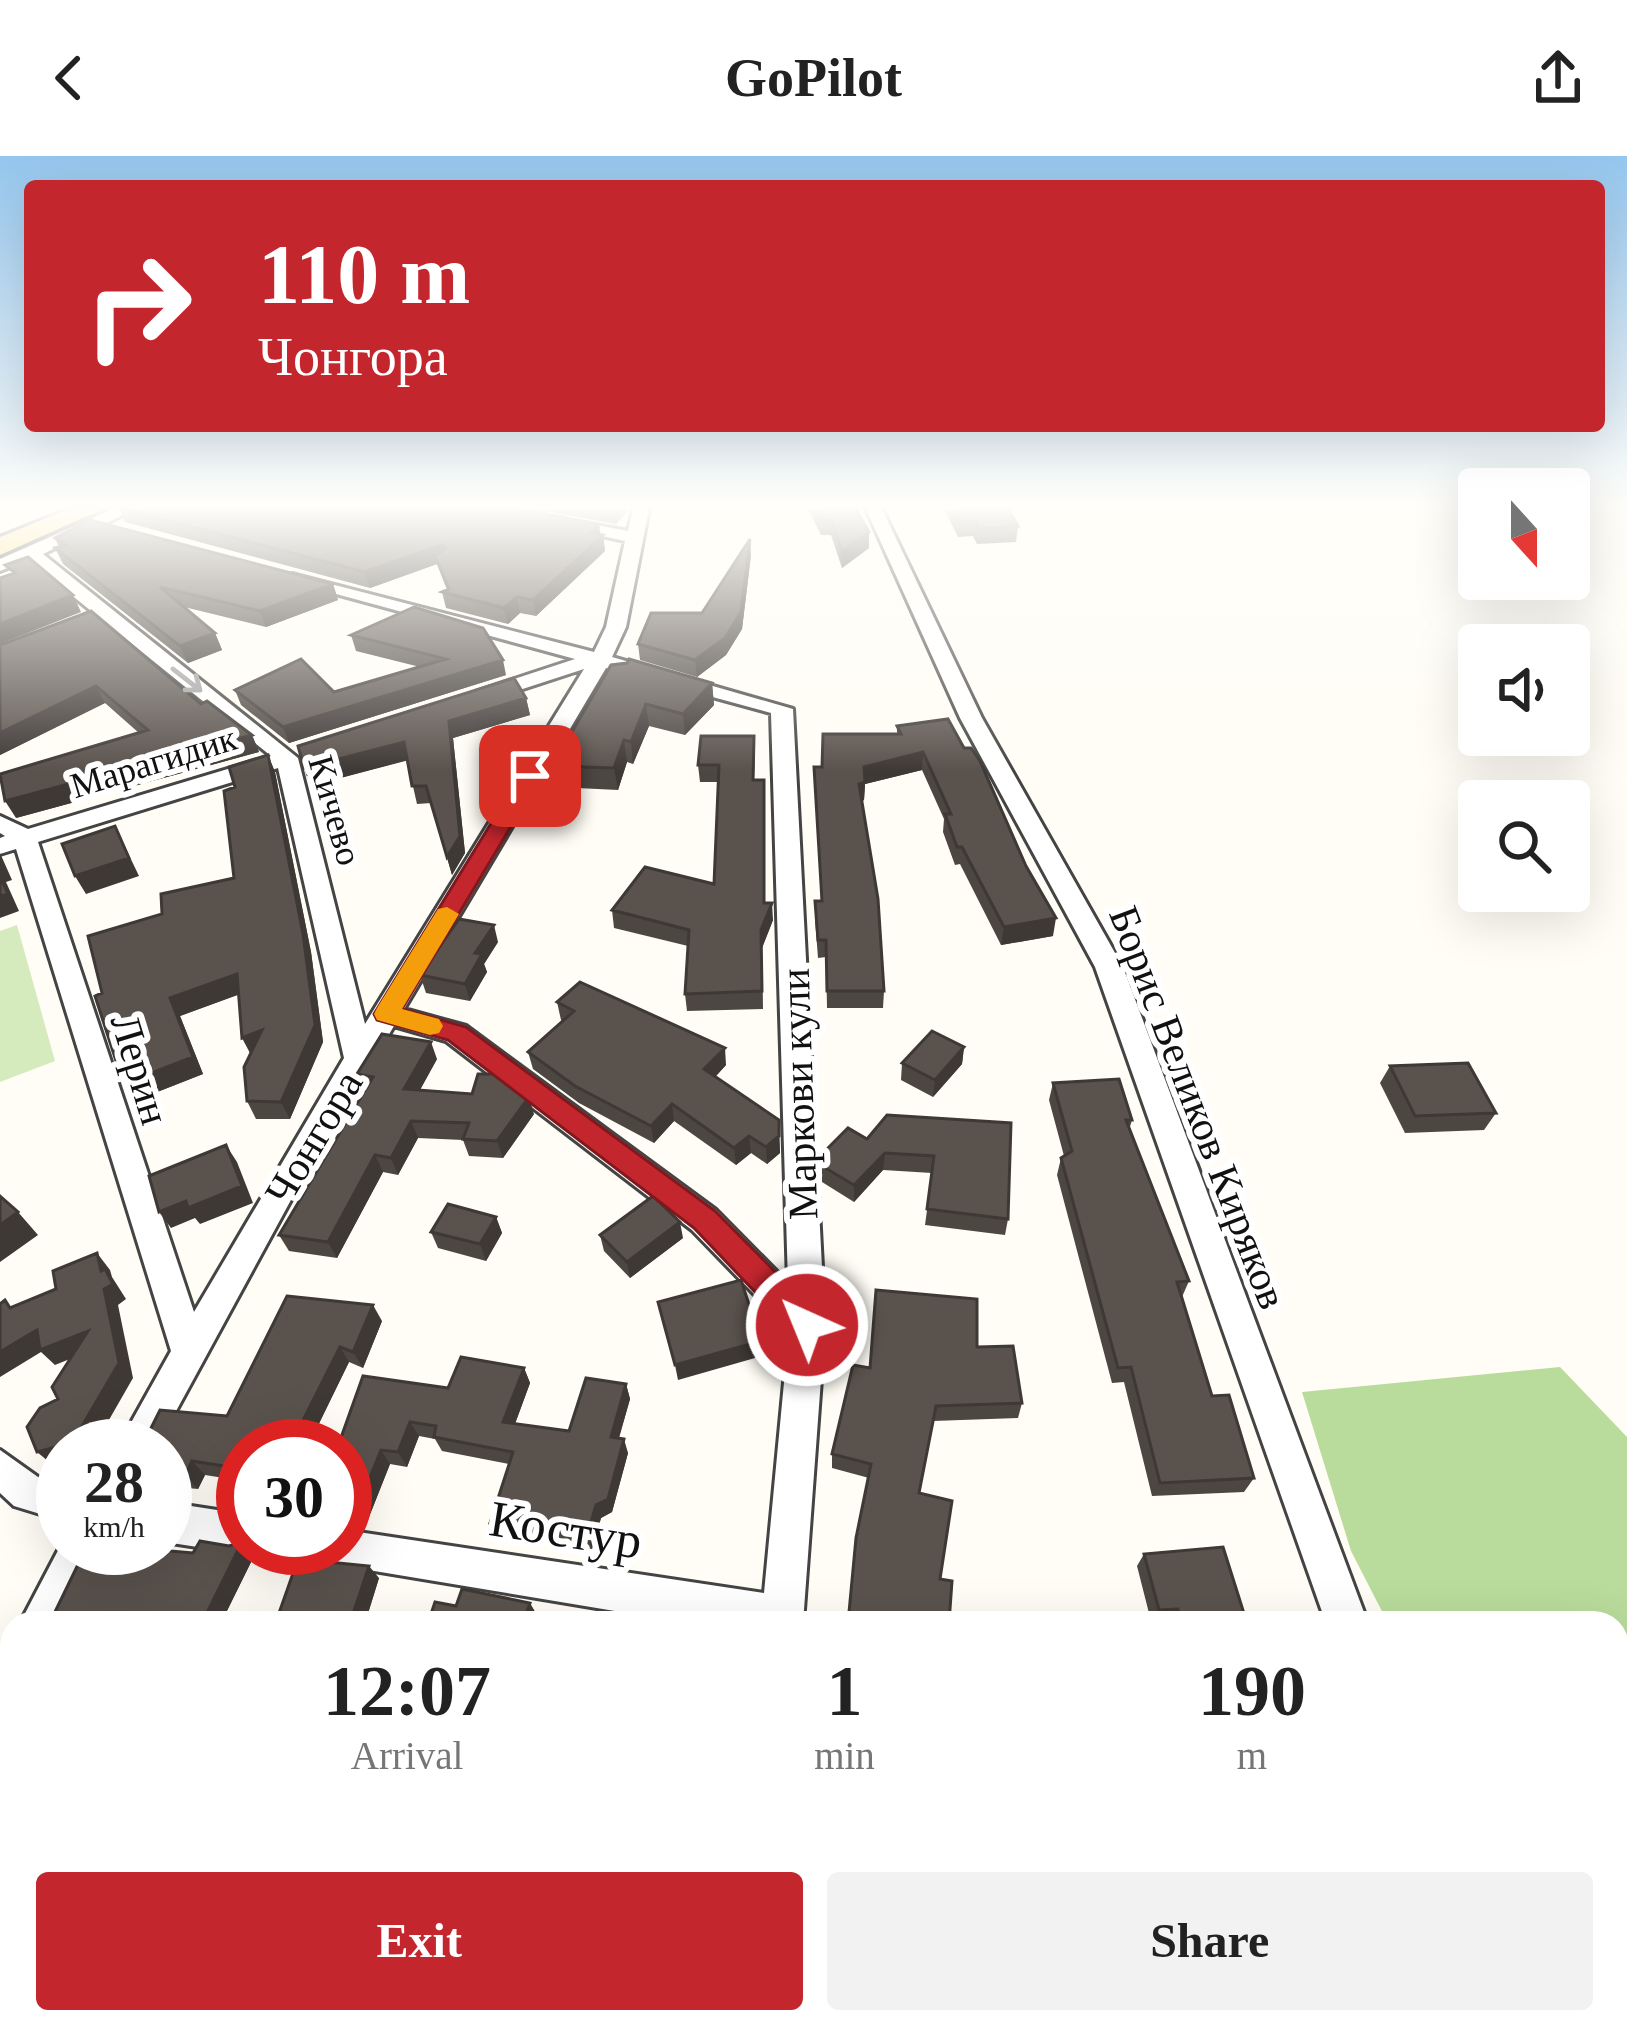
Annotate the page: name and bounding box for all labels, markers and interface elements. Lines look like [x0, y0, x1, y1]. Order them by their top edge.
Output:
icon: back [36, 45, 102, 111]
icon: share [1525, 45, 1591, 111]
text: GoPilot [725, 48, 902, 108]
icon: right [60, 228, 216, 384]
text: 110 m [258, 228, 470, 321]
text: Чонгора [258, 327, 448, 387]
north arrow [1458, 468, 1590, 600]
map controls [1458, 468, 1590, 912]
button: sound [1458, 624, 1590, 756]
one-way arrow [170, 666, 202, 693]
street label: Марагидик [66, 718, 241, 806]
pin [479, 725, 581, 827]
icon: arrive [497, 743, 563, 809]
street label: Кичево [300, 751, 370, 870]
button: search [1458, 780, 1590, 912]
street label: Борис Великов Киряков [1100, 900, 1296, 1315]
street label: Маркови кули [772, 968, 826, 1220]
street label: Лерин [102, 1009, 179, 1130]
street label: Чонгора [256, 1062, 372, 1213]
position arrow [744, 1262, 870, 1388]
speed limit sign: 30 [216, 1419, 372, 1575]
text: 28 [84, 1449, 144, 1515]
street label: Костур [486, 1490, 646, 1570]
text: km/h [83, 1510, 145, 1543]
text: 12:07 [323, 1651, 491, 1731]
text: 1 [826, 1651, 862, 1731]
text: 190 [1198, 1651, 1306, 1731]
text: Arrival [351, 1734, 463, 1777]
text: min [814, 1734, 875, 1777]
text: m [1237, 1734, 1267, 1777]
button: Exit [36, 1872, 803, 2010]
button: Share [827, 1872, 1593, 2010]

